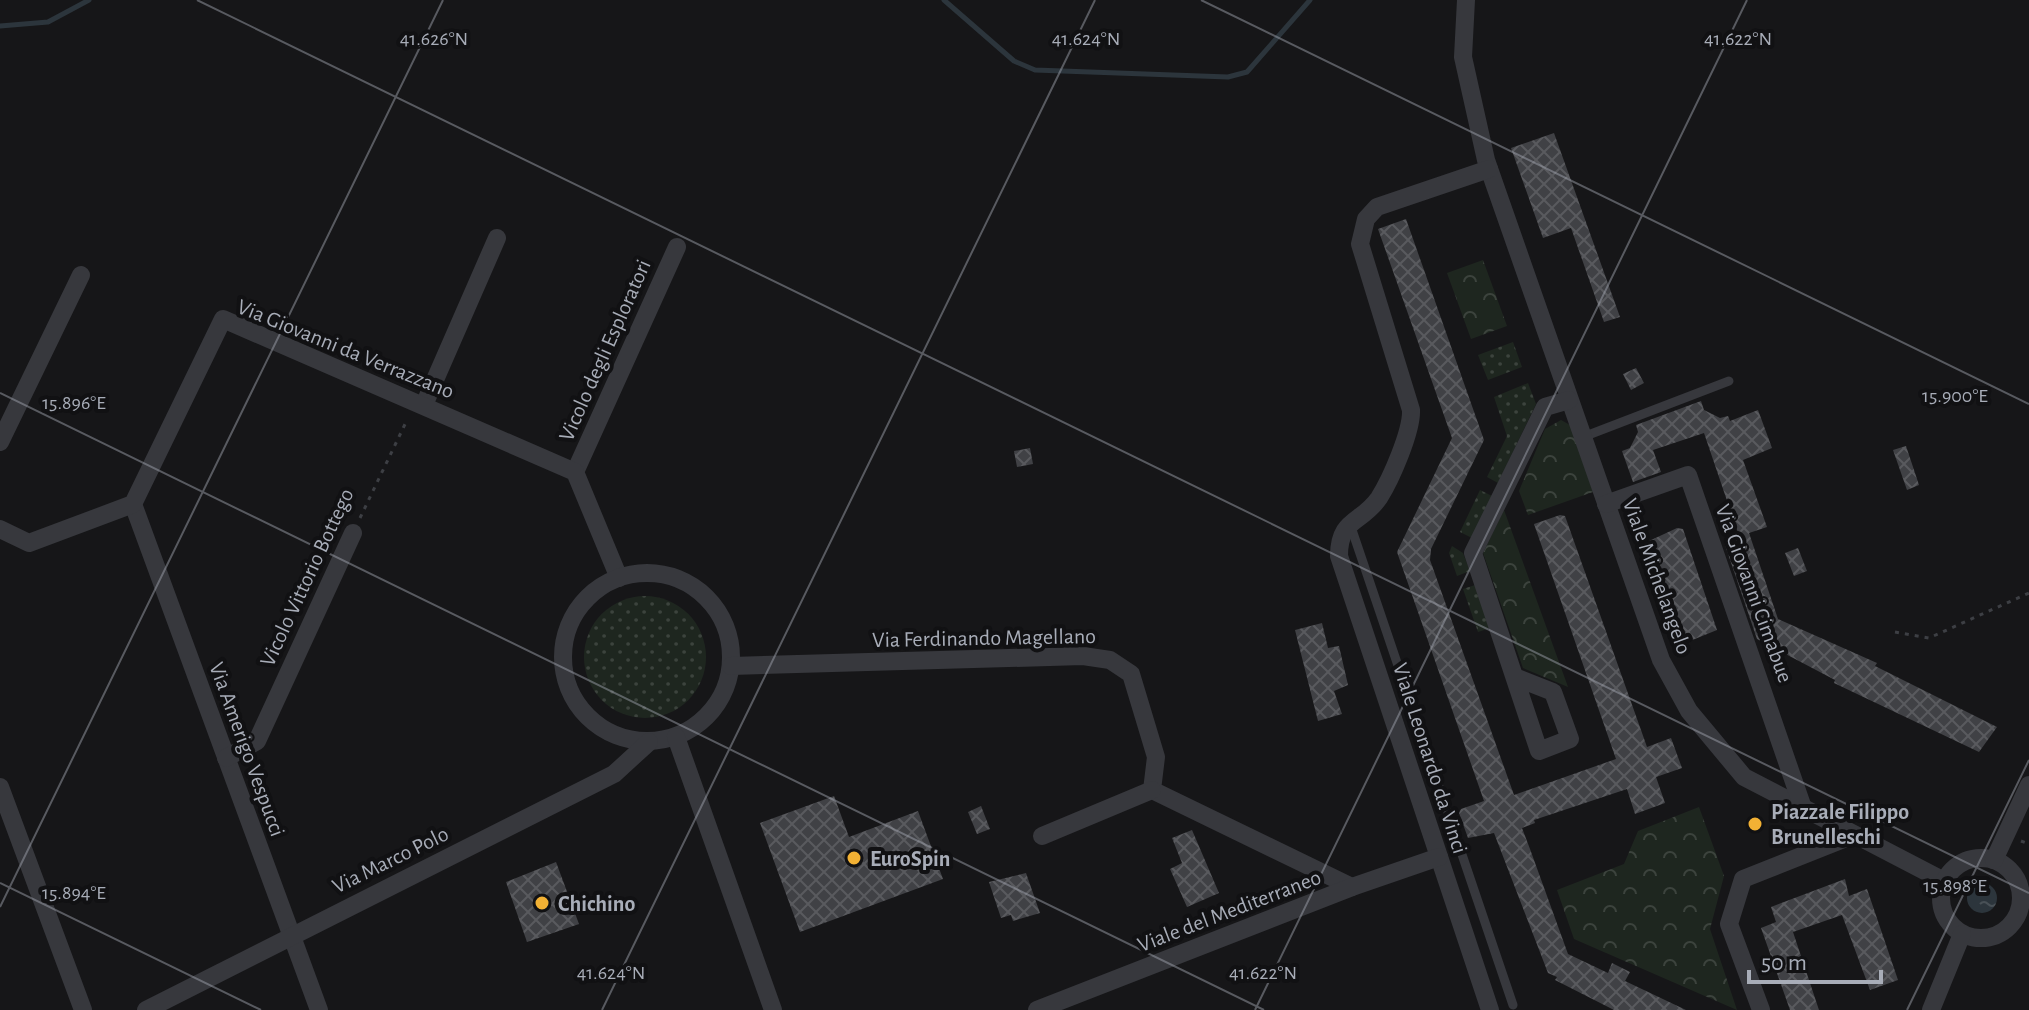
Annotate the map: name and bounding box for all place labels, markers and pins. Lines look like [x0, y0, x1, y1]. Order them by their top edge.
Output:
place label: Piazzale Filippo Brunelleschi [1771, 801, 1909, 848]
marker: Piazzale Filippo Brunelleschi [1746, 815, 1764, 833]
place label: EuroSpin [870, 848, 950, 870]
marker: EuroSpin [845, 849, 863, 867]
place label: Chichino [558, 893, 635, 915]
marker: Chichino [533, 894, 551, 912]

